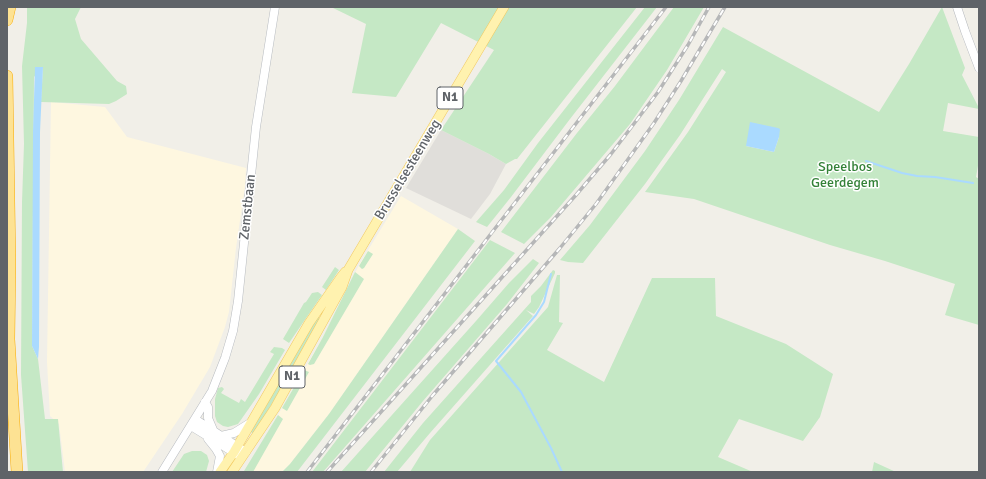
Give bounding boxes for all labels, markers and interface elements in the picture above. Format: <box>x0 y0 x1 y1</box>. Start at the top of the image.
road number: N1 <box>437 87 463 109</box>
street label: Brusselsesteenweg <box>371 117 445 223</box>
park label: Speelbos Geerdegem <box>811 159 879 192</box>
street label: Zemstbaan <box>236 173 260 241</box>
road number: N1 <box>279 366 305 388</box>

